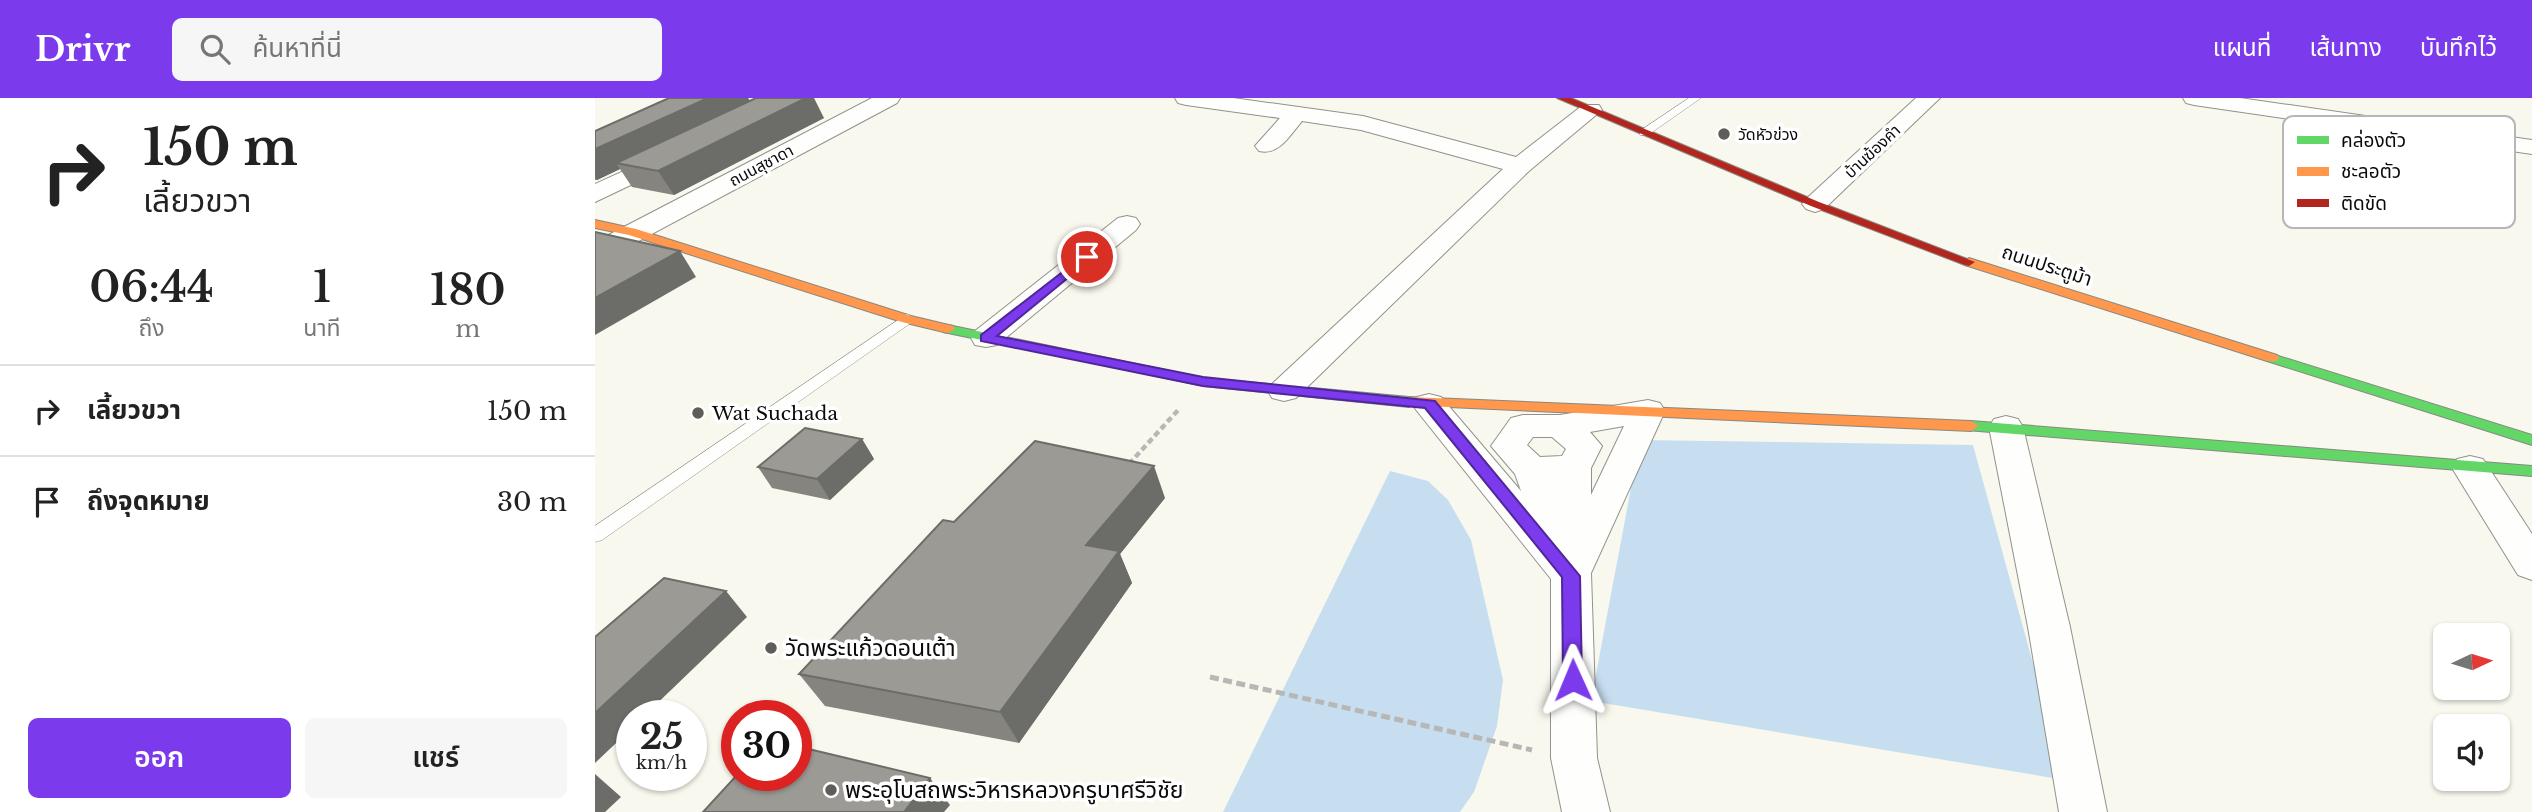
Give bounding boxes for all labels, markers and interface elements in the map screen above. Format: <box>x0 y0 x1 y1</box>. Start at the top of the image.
search box <box>172 18 662 81</box>
text: Drivr <box>35 29 130 70</box>
icon: search <box>196 30 234 68</box>
text: ค้นหาที่นี่ <box>252 32 342 64</box>
text: แผนที่ <box>2213 33 2271 62</box>
text: เส้นทาง <box>2309 33 2382 62</box>
text: บันทึกไว้ <box>2420 33 2497 62</box>
legend <box>2283 116 2515 228</box>
text: 150 m <box>143 117 298 178</box>
street label: บ้านฆ้องคำ <box>1840 120 1904 182</box>
place label: วัดหัวข่วง <box>1738 124 1798 144</box>
icon: right <box>28 126 119 217</box>
marker: วัดหัวข่วง <box>1716 126 1732 142</box>
text: คล่องตัว <box>2341 129 2406 152</box>
street label: ถนนสุชาดา <box>725 140 797 190</box>
text: ชะลอตัว <box>2341 160 2401 183</box>
text: เลี้ยวขวา <box>143 181 251 221</box>
text: ติดขัด <box>2341 192 2387 215</box>
pin <box>1057 227 1117 287</box>
icon: arrive <box>1068 238 1106 276</box>
street label: ถนนประตูม้า <box>1999 240 2095 292</box>
text: 06:44 <box>89 261 214 313</box>
text: 1 <box>313 261 331 313</box>
text: 180 <box>430 264 506 316</box>
text: ถึง <box>138 314 165 342</box>
text: นาที <box>303 314 341 342</box>
text: m <box>455 315 480 343</box>
icon: right <box>28 392 66 430</box>
text: เลี้ยวขวา <box>87 394 181 426</box>
text: 150 m <box>487 395 567 427</box>
place label: Wat Suchada <box>711 402 838 425</box>
marker: Wat Suchada <box>690 405 706 421</box>
icon: arrive <box>28 483 66 521</box>
text: ถึงจุดหมาย <box>87 485 210 517</box>
text: 30 m <box>497 486 567 518</box>
north arrow <box>2433 623 2509 700</box>
map controls <box>2433 623 2510 791</box>
place label: วัดพระแก้วดอนเต้า <box>785 634 956 662</box>
marker: วัดพระแก้วดอนเต้า <box>763 640 779 656</box>
position arrow <box>1536 643 1610 717</box>
speed limit sign: 30 <box>721 700 812 791</box>
button: sound <box>2433 714 2510 791</box>
text: 25 <box>640 715 683 758</box>
button: ออก <box>28 718 291 798</box>
button: แชร์ <box>305 718 567 798</box>
text: km/h <box>636 752 687 774</box>
place label: พระอุโบสถพระวิหารหลวงครูบาศรีวิชัย <box>845 776 1183 805</box>
marker: พระอุโบสถพระวิหารหลวงครูบาศรีวิชัย <box>823 782 839 798</box>

